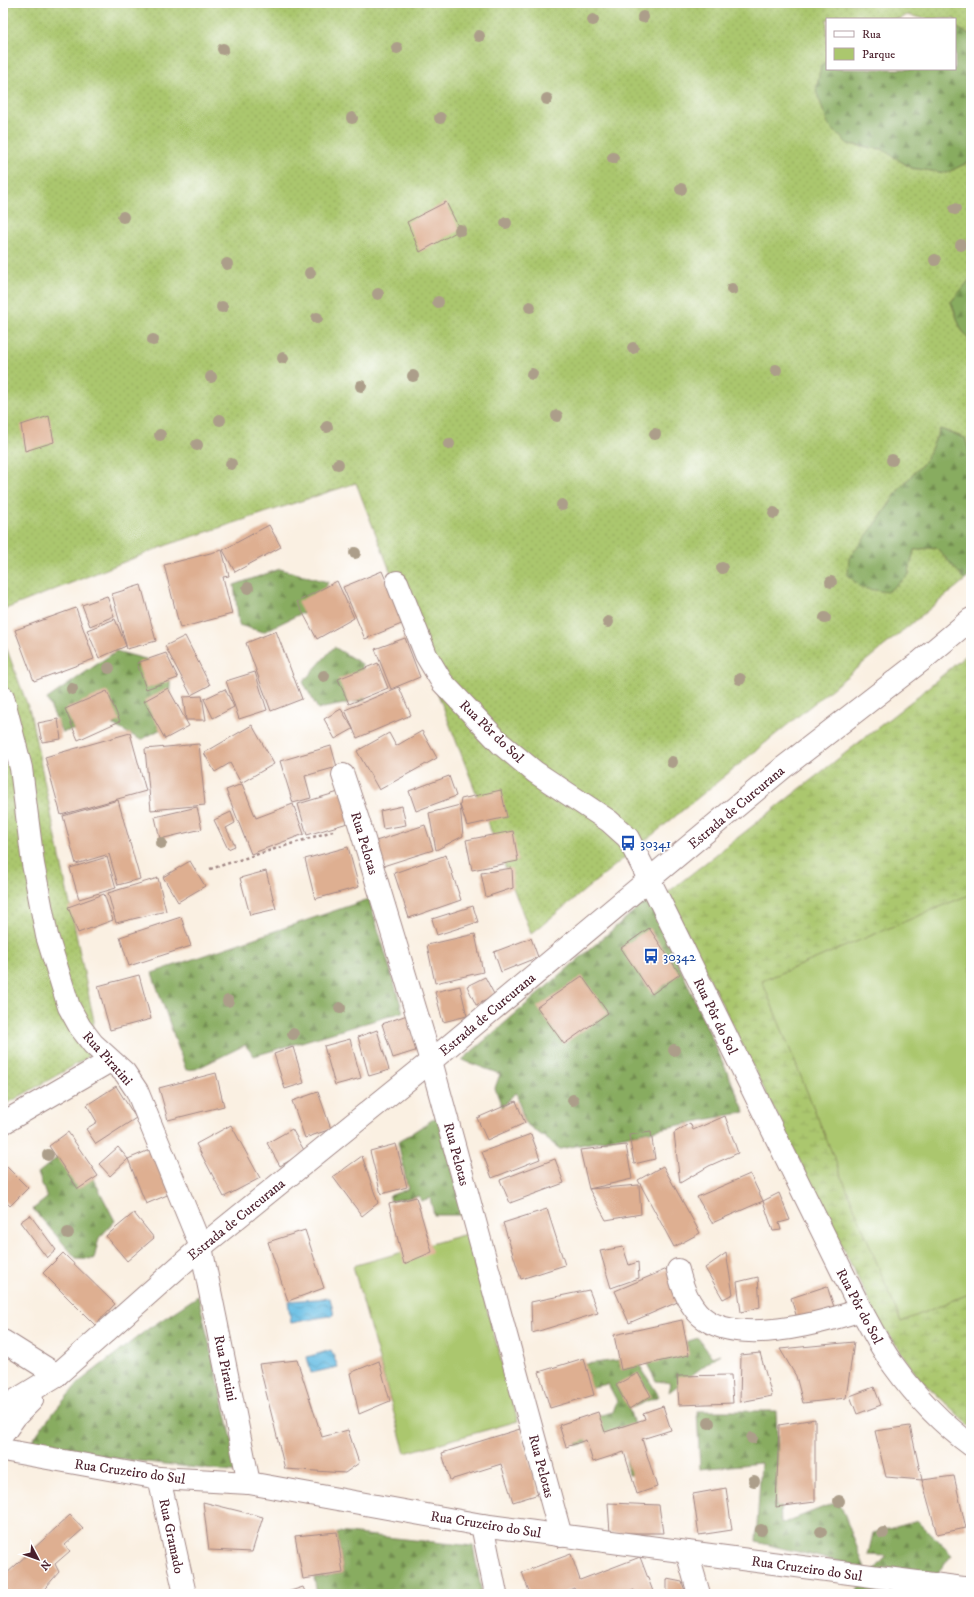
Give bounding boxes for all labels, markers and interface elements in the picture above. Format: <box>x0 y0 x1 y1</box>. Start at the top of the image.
legend <box>826 18 956 70</box>
text: Rua <box>862 27 882 42</box>
text: Parque <box>862 47 895 62</box>
street label: Rua Pôr do Sol <box>455 696 528 768</box>
street label: Estrada de Curcurana <box>685 762 789 853</box>
street label: Rua Pelotas <box>346 810 382 877</box>
bus stop icon: 30341 <box>619 834 637 852</box>
place label: 30341 <box>640 835 671 853</box>
bus stop icon: 30342 <box>642 947 660 965</box>
place label: 30342 <box>663 948 696 966</box>
street label: Estrada de Curcurana <box>436 969 540 1060</box>
street label: Rua Pôr do Sol <box>689 975 742 1058</box>
street label: Rua Piratini <box>78 1028 137 1090</box>
street label: Rua Pelotas <box>439 1121 473 1188</box>
street label: Estrada de Curcurana <box>184 1175 289 1265</box>
street label: Rua Pôr do Sol <box>832 1266 887 1348</box>
street label: Rua Piratini <box>209 1334 241 1403</box>
street label: Rua Pelotas <box>524 1433 558 1500</box>
street label: Rua Cruzeiro do Sul <box>73 1455 187 1489</box>
street label: Rua Gramado <box>154 1497 188 1576</box>
street label: Rua Cruzeiro do Sul <box>429 1507 543 1543</box>
north arrow <box>18 1539 58 1579</box>
street label: Rua Cruzeiro do Sul <box>750 1552 864 1586</box>
text: N <box>37 1557 53 1573</box>

